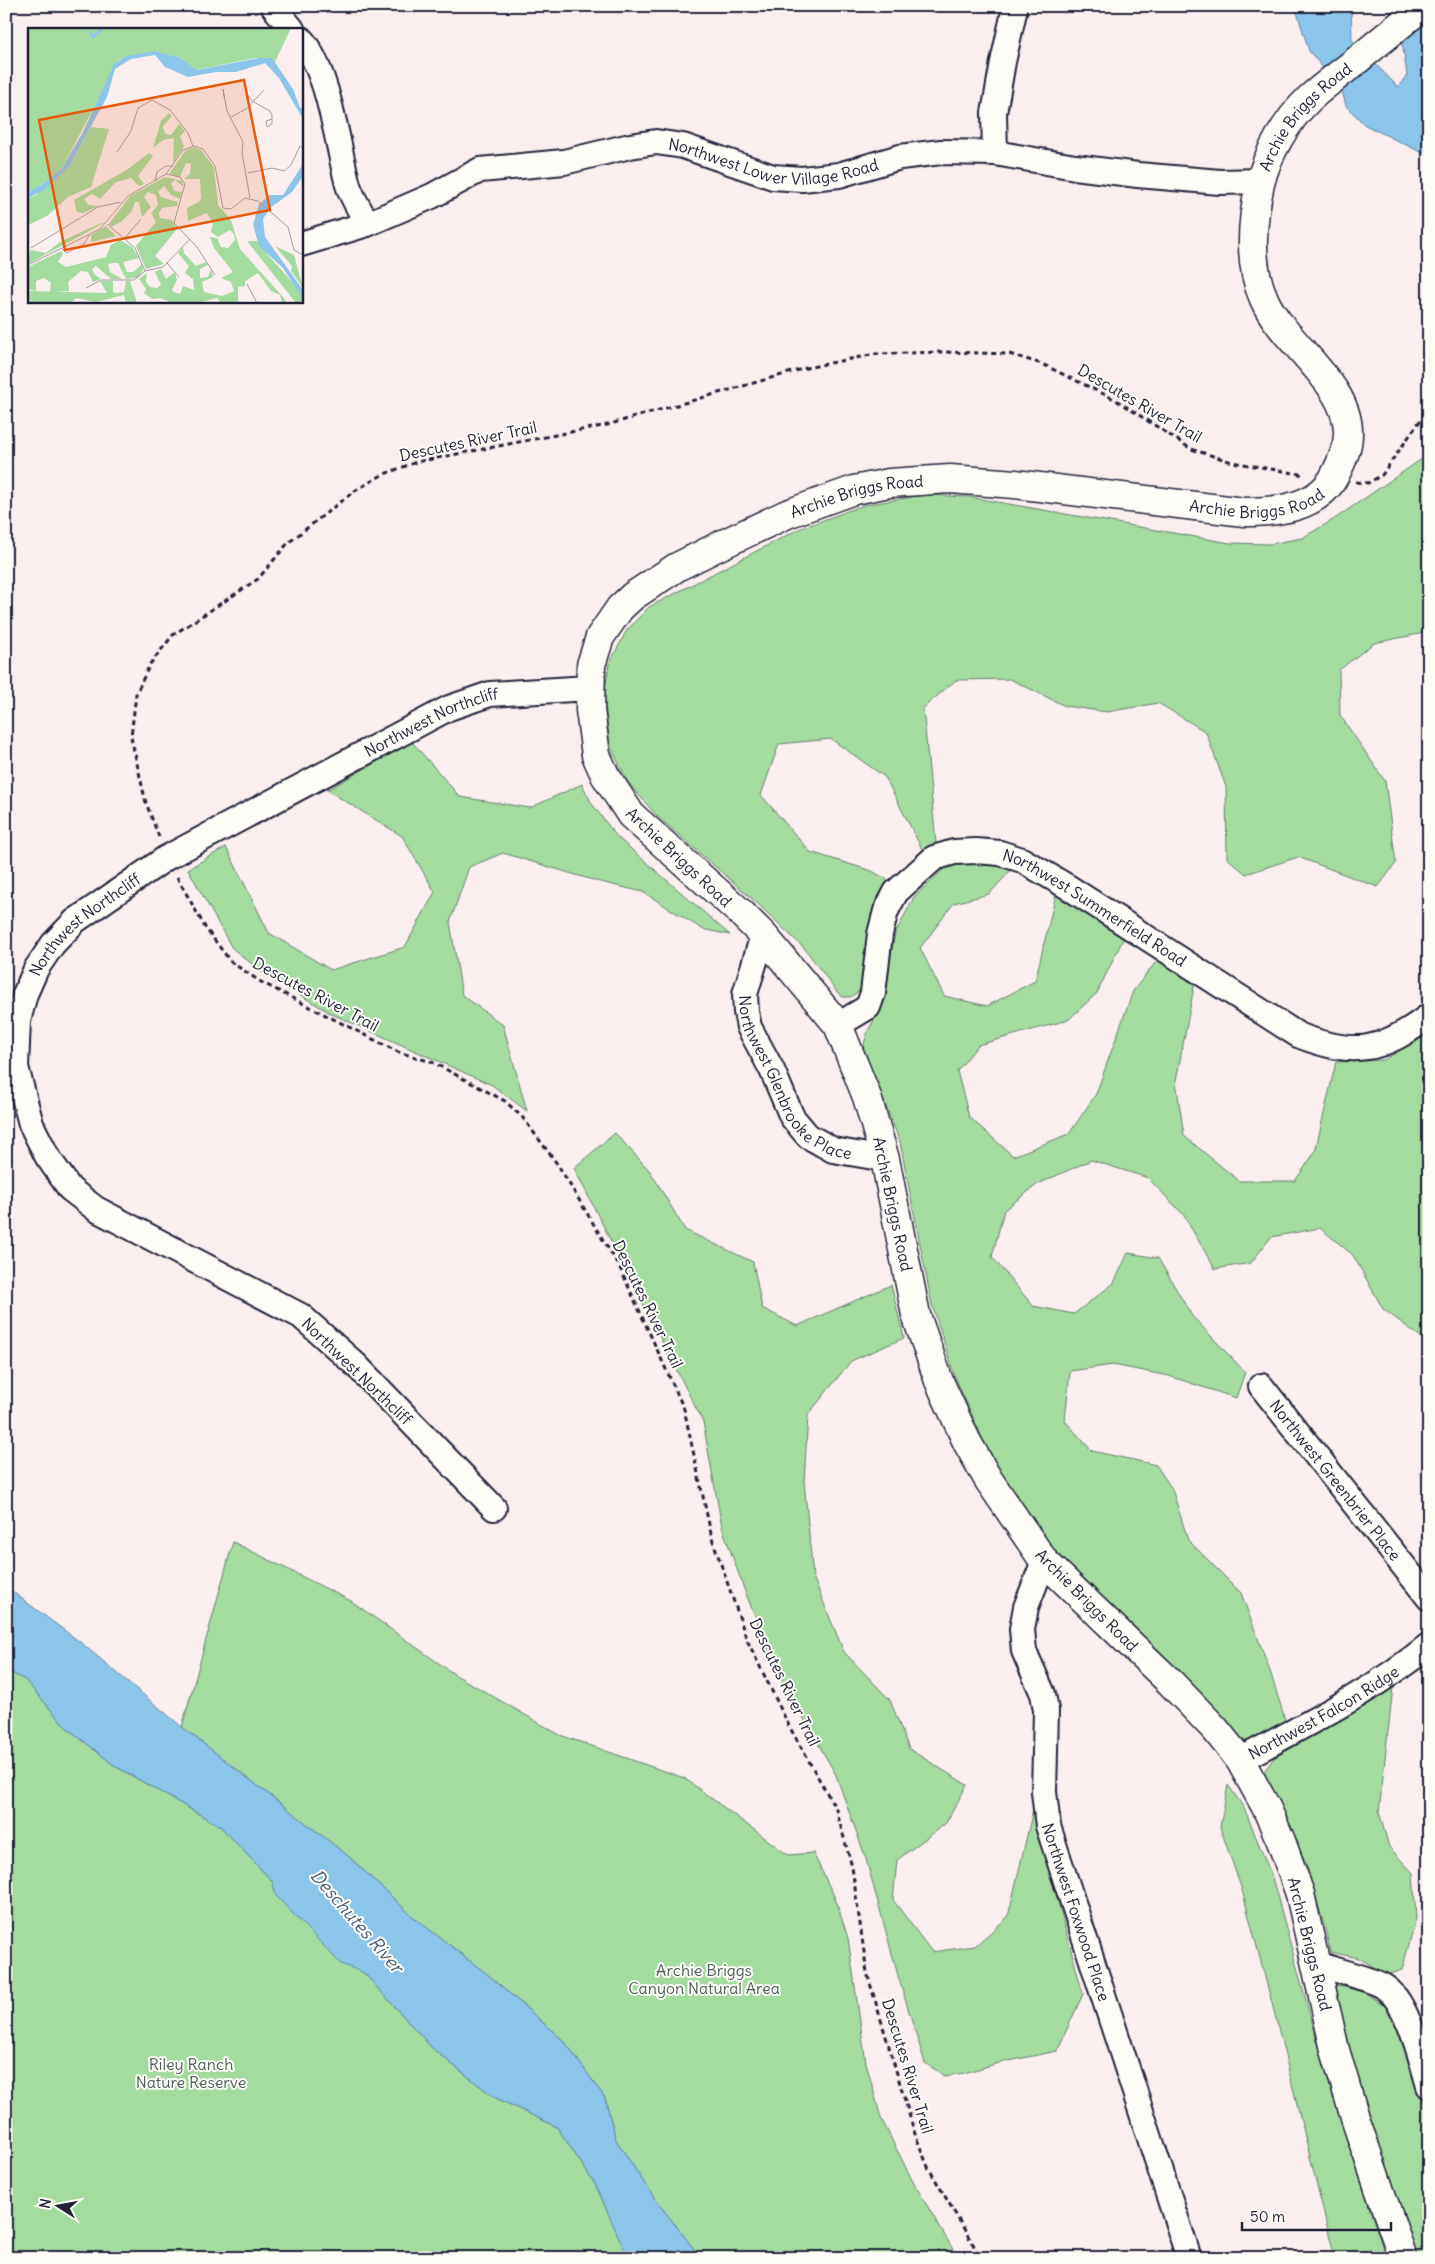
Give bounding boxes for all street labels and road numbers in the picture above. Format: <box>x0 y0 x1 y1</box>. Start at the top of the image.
street label: Archie Briggs Road <box>1255 58 1356 174</box>
street label: Northwest Lower Village Road <box>667 134 881 189</box>
street label: Descutes River Trail <box>1074 359 1206 447</box>
street label: Descutes River Trail <box>397 417 539 465</box>
street label: Archie Briggs Road <box>787 471 924 522</box>
street label: Archie Briggs Road <box>1188 484 1328 522</box>
street label: Northwest Northcliff <box>361 683 499 761</box>
street label: Archie Briggs Road <box>622 803 736 911</box>
street label: Northwest Summerfield Road <box>1000 845 1190 971</box>
street label: Northwest Northcliff <box>24 868 145 979</box>
street label: Descutes River Trail <box>249 952 383 1036</box>
street label: Northwest Glenbrooke Place <box>735 995 853 1163</box>
street label: Archie Briggs Road <box>869 1135 917 1273</box>
street label: Descutes River Trail <box>608 1237 688 1371</box>
street label: Northwest Northcliff <box>298 1313 417 1429</box>
street label: Northwest Greenbrier Place <box>1266 1396 1405 1564</box>
street label: Archie Briggs Road <box>1031 1544 1143 1656</box>
street label: Descutes River Trail <box>745 1615 825 1749</box>
street label: Northwest Falcon Ridge <box>1245 1661 1403 1764</box>
street label: Northwest Foxwood Place <box>1038 1820 1115 2004</box>
street label: Archie Briggs Road <box>1284 1875 1336 2013</box>
street label: Descutes River Trail <box>878 1996 938 2136</box>

